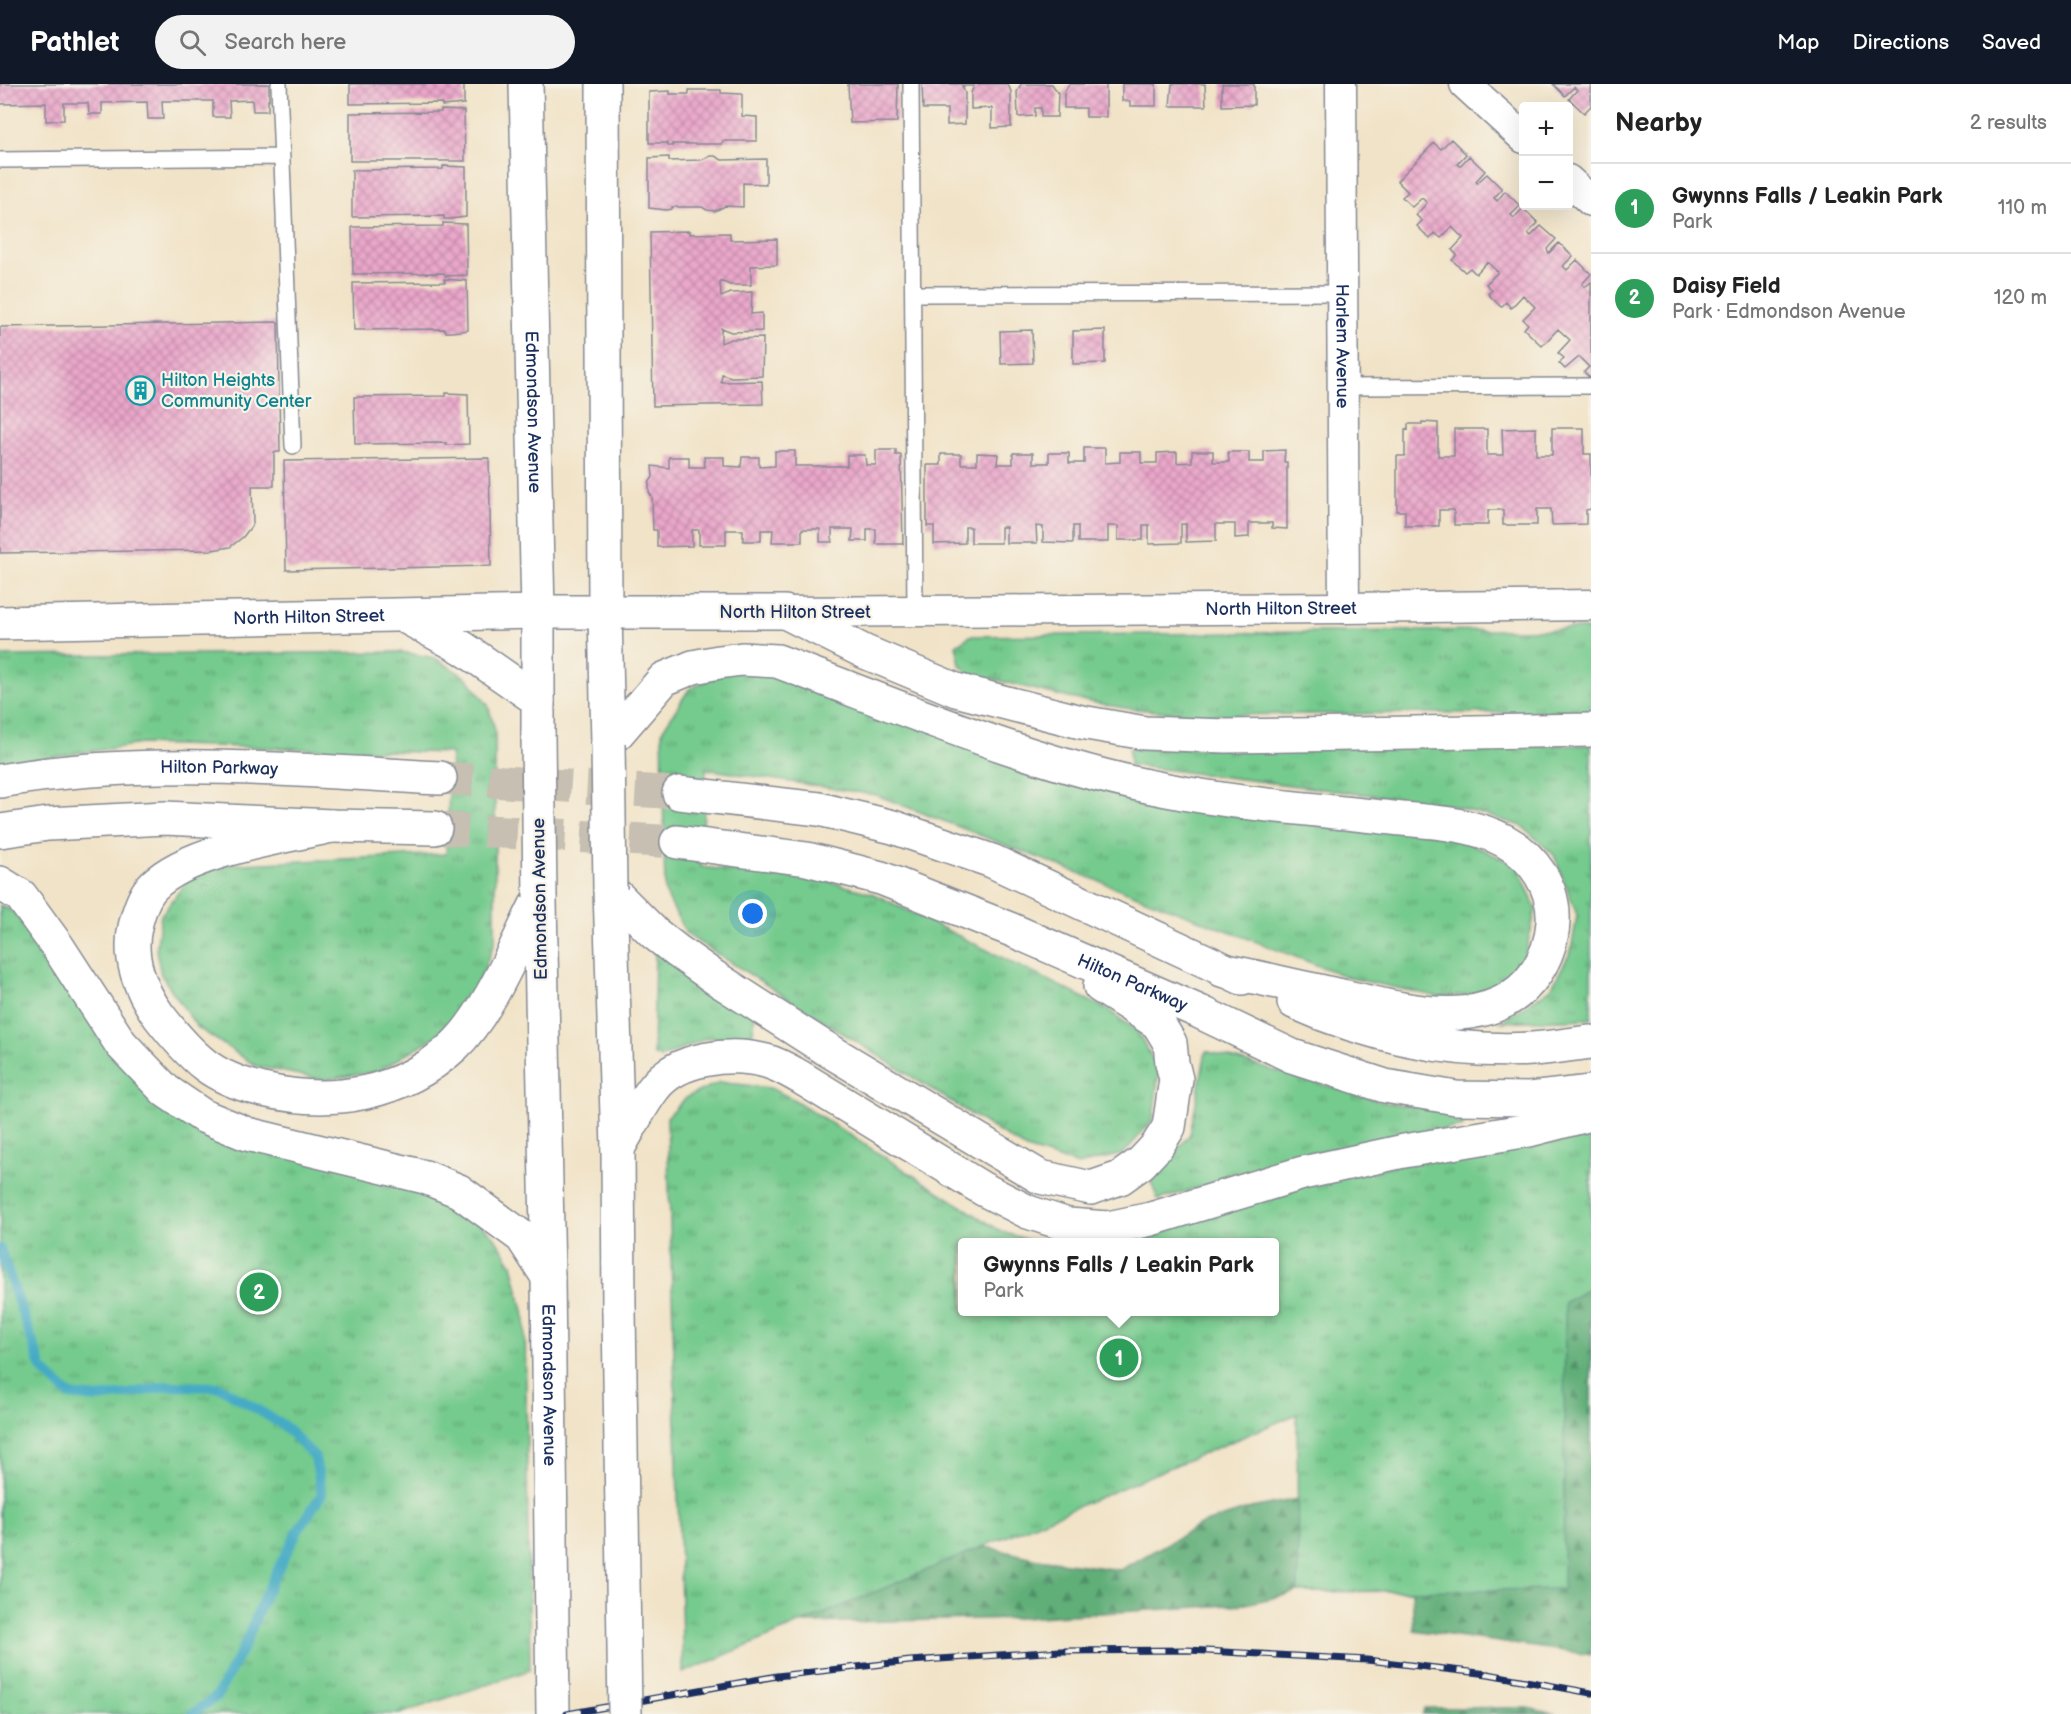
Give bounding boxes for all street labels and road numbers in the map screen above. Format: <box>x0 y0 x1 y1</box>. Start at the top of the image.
street label: Harlem Avenue <box>1332 284 1353 409</box>
street label: Edmondson Avenue <box>521 330 546 494</box>
street label: North Hilton Street <box>1205 597 1357 619</box>
street label: North Hilton Street <box>719 602 871 623</box>
street label: North Hilton Street <box>233 605 385 629</box>
street label: Hilton Parkway <box>160 756 280 780</box>
street label: Edmondson Avenue <box>528 817 552 980</box>
street label: Hilton Parkway <box>1074 949 1192 1016</box>
street label: Edmondson Avenue <box>538 1304 561 1467</box>

